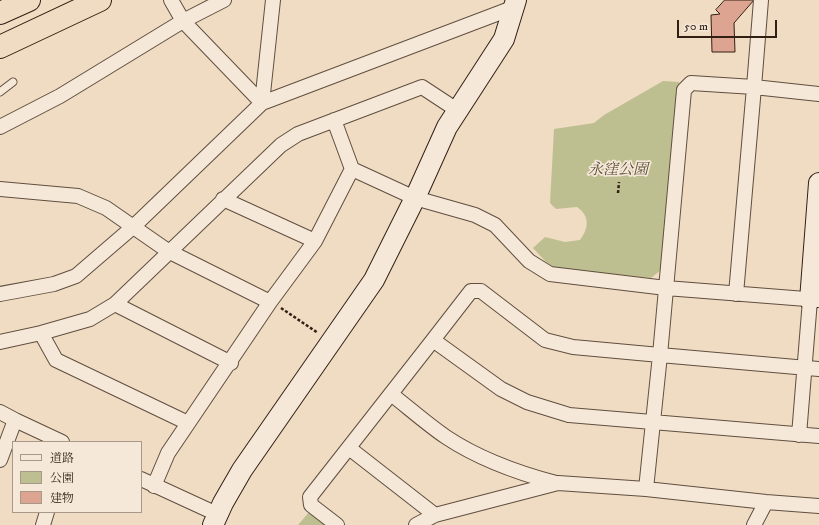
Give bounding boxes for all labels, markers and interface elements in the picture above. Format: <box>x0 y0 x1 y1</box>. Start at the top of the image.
scale bar <box>679 12 779 38</box>
text: 50 m <box>684 19 708 34</box>
park label: 永窪公園 <box>588 162 648 180</box>
legend <box>12 441 142 513</box>
text: 道路 <box>50 451 74 466</box>
text: 公園 <box>50 471 74 486</box>
text: 建物 <box>50 491 74 506</box>

